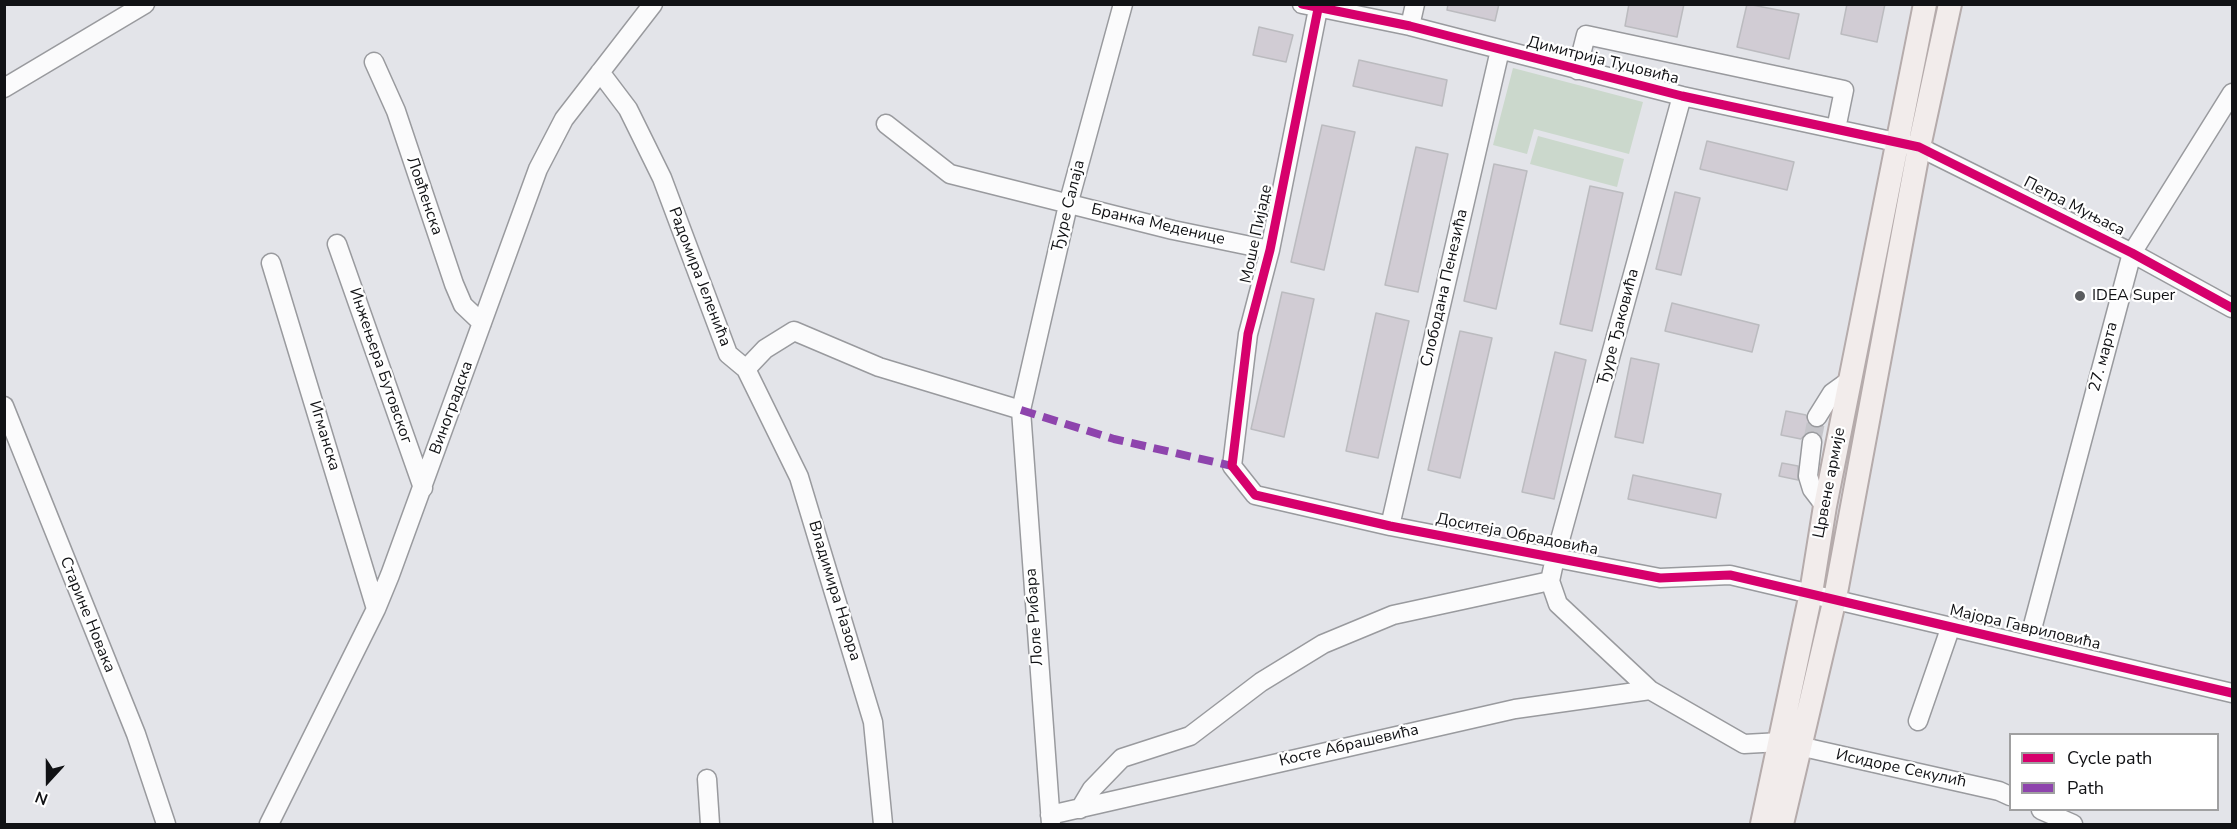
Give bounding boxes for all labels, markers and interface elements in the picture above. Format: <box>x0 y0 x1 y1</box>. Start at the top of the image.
street label: Димитрија Туцовића <box>1525 33 1681 89</box>
street label: Ловћенска <box>402 154 446 238</box>
street label: Ђуре Салаја <box>1048 158 1090 254</box>
street label: Петра Муњаса <box>2020 173 2128 241</box>
street label: Моше Пијаде <box>1237 183 1277 285</box>
street label: Бранка Меденице <box>1089 200 1227 250</box>
street label: Радомира Јеленића <box>664 205 734 349</box>
street label: Слободана Пенезића <box>1417 207 1473 369</box>
street label: Ђуре Ђаковића <box>1594 267 1644 387</box>
street label: Инжењера Бутовског <box>344 286 416 446</box>
place label: IDEA Super <box>2092 286 2175 306</box>
marker: IDEA Super <box>2073 289 2087 303</box>
street label: 27. марта <box>2085 320 2123 394</box>
street label: Виноградска <box>426 359 478 457</box>
street label: Игманска <box>304 399 344 473</box>
street label: Црвене армије <box>1810 426 1850 540</box>
street label: Доситеја Обрадовића <box>1434 510 1600 560</box>
street label: Владимира Назора <box>804 519 864 663</box>
street label: Старине Новака <box>55 554 119 676</box>
street label: Лоле Рибара <box>1022 568 1048 666</box>
street label: Мајора Гавриловића <box>1948 601 2102 655</box>
street label: Косте Абрашевића <box>1277 721 1421 771</box>
legend <box>2009 733 2219 811</box>
street label: Исидоре Секулић <box>1834 746 1968 792</box>
text: Cycle path <box>2067 746 2152 770</box>
north arrow <box>18 751 78 811</box>
text: Path <box>2067 776 2104 800</box>
text: N <box>32 785 51 810</box>

